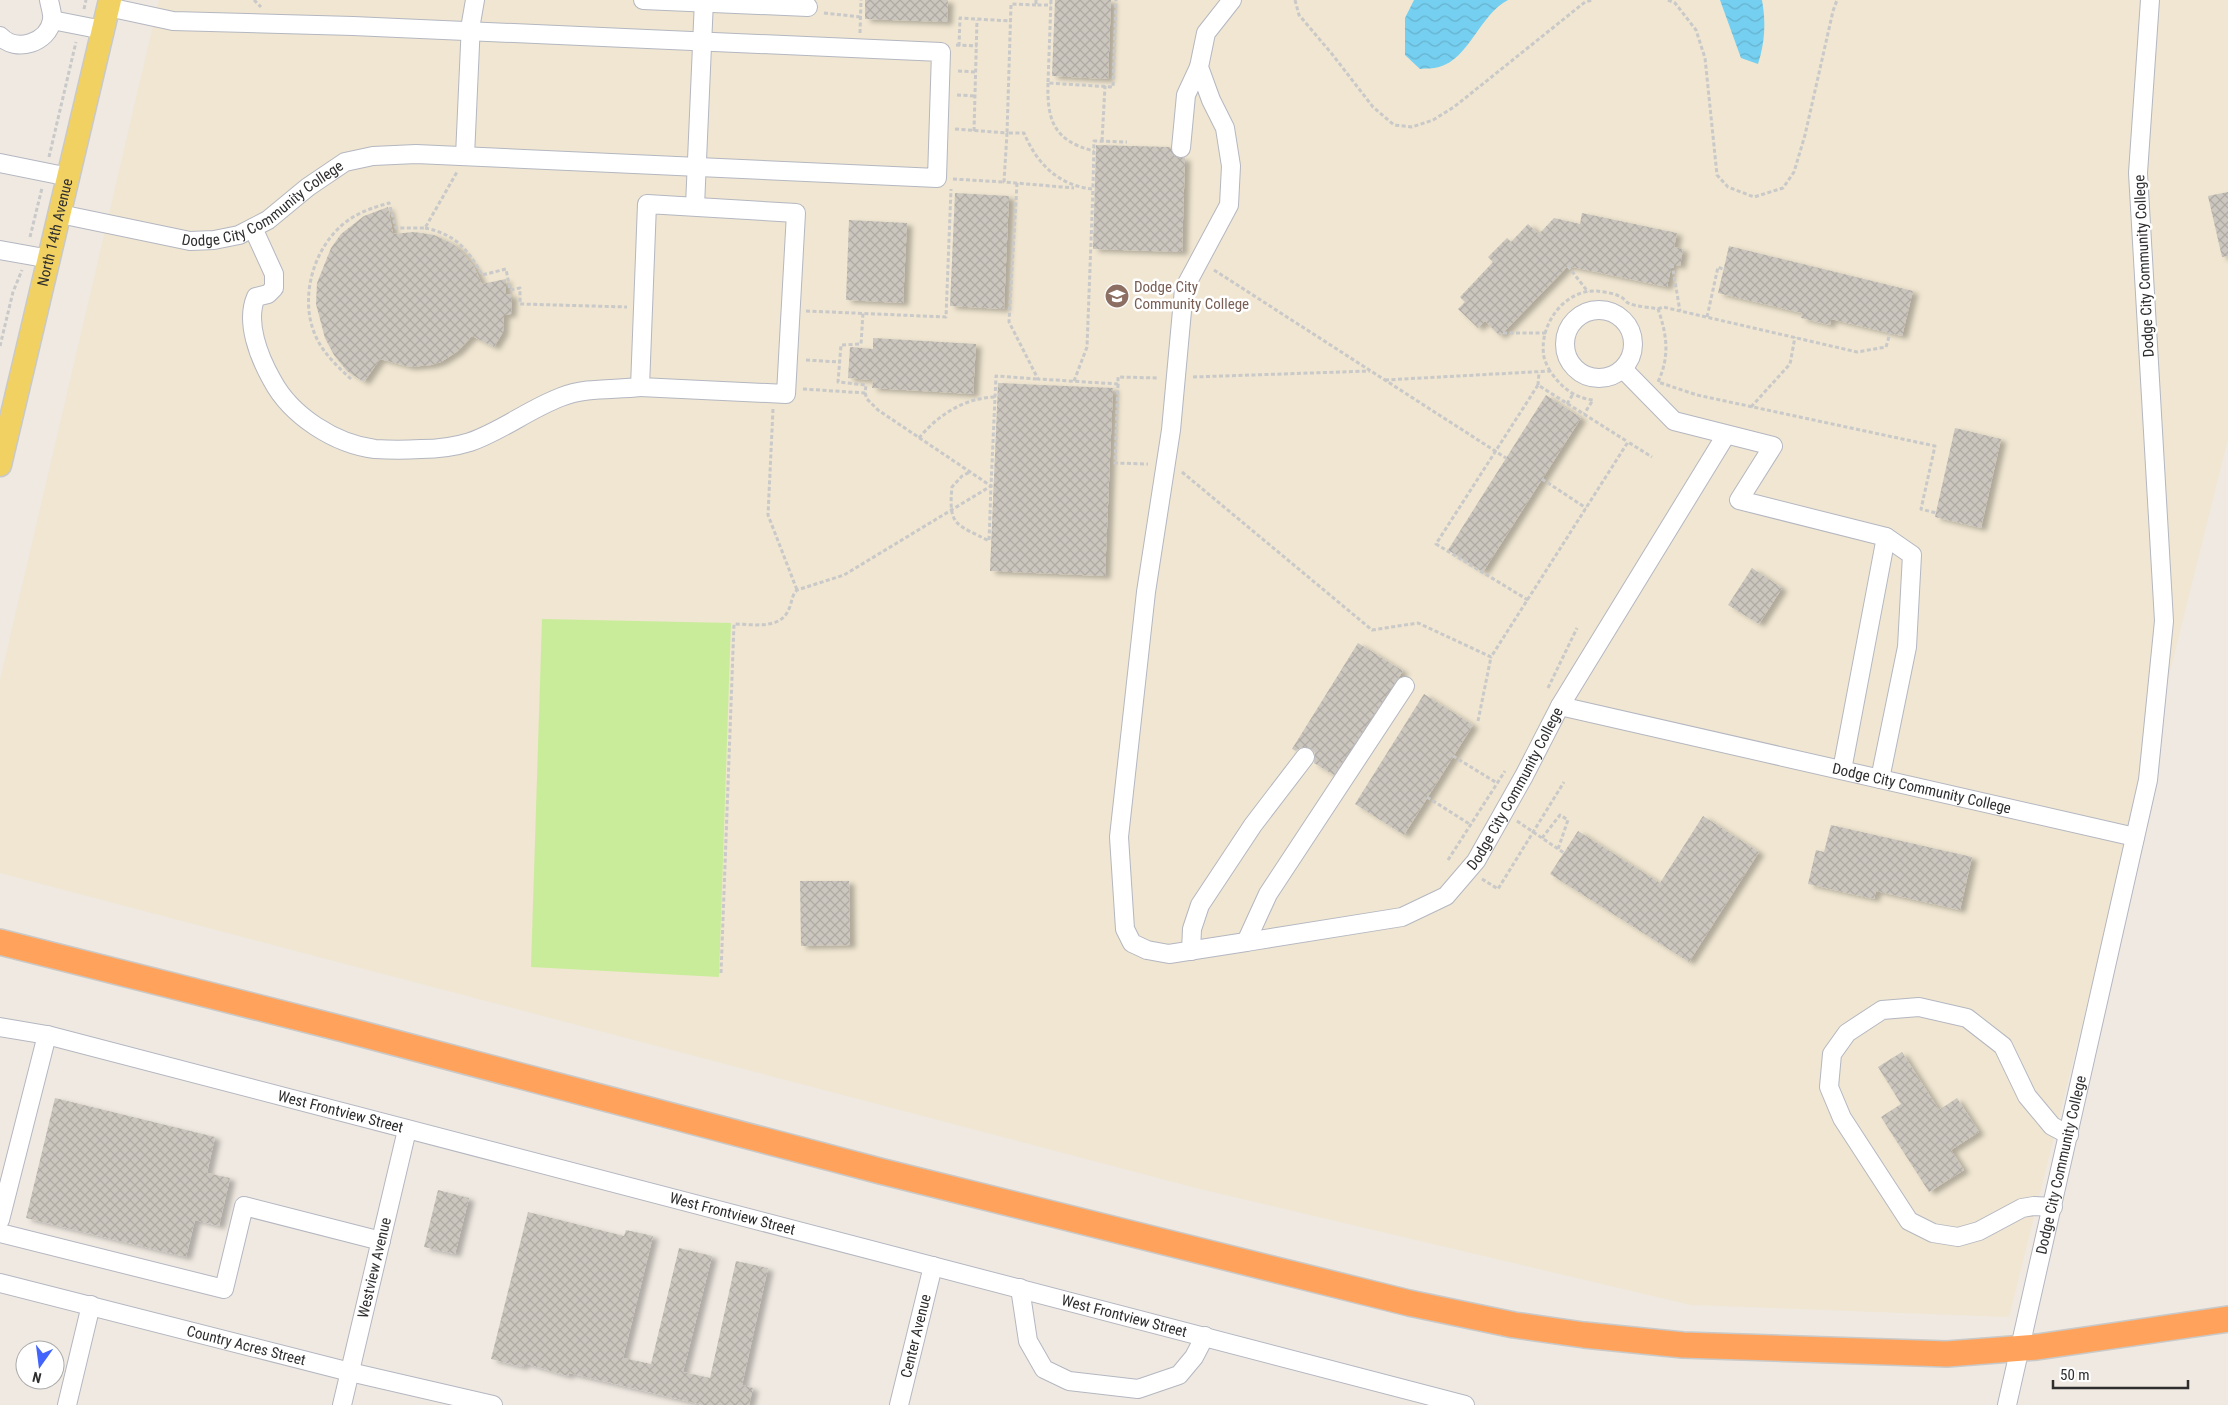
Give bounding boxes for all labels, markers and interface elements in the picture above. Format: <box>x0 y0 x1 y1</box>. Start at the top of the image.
street label: Dodge City Community College <box>180 157 347 250</box>
street label: Dodge City Community College <box>2130 174 2158 358</box>
street label: North 14th Avenue <box>34 177 76 288</box>
place label: Dodge City Community College <box>1134 278 1249 313</box>
school or university icon: Dodge City Community College <box>1104 283 1130 309</box>
street label: Dodge City Community College <box>1463 704 1567 874</box>
street label: Dodge City Community College <box>1831 759 2013 817</box>
street label: Dodge City Community College <box>2032 1074 2090 1256</box>
street label: West Frontview Street <box>276 1087 405 1137</box>
street label: West Frontview Street <box>668 1189 797 1239</box>
street label: Westview Avenue <box>354 1216 395 1320</box>
street label: West Frontview Street <box>1060 1291 1189 1341</box>
street label: Center Avenue <box>897 1292 935 1380</box>
street label: Country Acres Street <box>185 1322 307 1369</box>
north arrow <box>15 1340 65 1390</box>
scale bar <box>2053 1358 2188 1390</box>
text: 50 m <box>2060 1366 2090 1384</box>
text: N <box>31 1369 43 1386</box>

